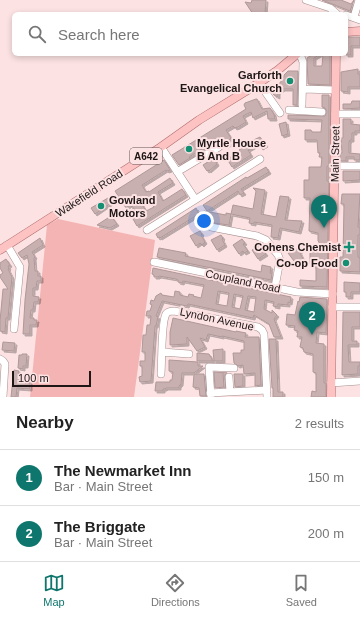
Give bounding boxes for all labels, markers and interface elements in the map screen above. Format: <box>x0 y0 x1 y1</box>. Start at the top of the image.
search box <box>12 12 348 56</box>
icon: search <box>26 23 48 45</box>
text: Search here <box>58 26 140 43</box>
place label: Garforth Evangelical Church <box>180 69 282 94</box>
marker: Garforth Evangelical Church <box>285 76 295 86</box>
street label: Main Street <box>329 126 341 182</box>
place label: Myrtle House B And B <box>197 137 266 162</box>
marker: Myrtle House B And B <box>184 144 194 154</box>
road number: A642 <box>130 148 162 164</box>
street label: Wakefield Road <box>53 167 125 219</box>
place label: Gowland Motors <box>109 194 155 219</box>
pin: 1 <box>311 195 337 228</box>
marker: Gowland Motors <box>96 201 106 211</box>
your location <box>194 211 214 231</box>
place label: Cohens Chemist <box>254 241 341 253</box>
marker: Cohens Chemist <box>344 242 354 252</box>
place label: Co-op Food <box>276 257 338 269</box>
marker: Co-op Food <box>341 258 351 268</box>
street label: Coupland Road <box>204 267 282 295</box>
pin: 2 <box>299 302 325 335</box>
street label: Lyndon Avenue <box>179 305 255 333</box>
scale bar <box>12 369 91 388</box>
text: 100 m <box>18 372 49 384</box>
text: Nearby <box>16 413 74 432</box>
text: 2 results <box>295 416 344 431</box>
text: The Newmarket Inn <box>54 462 192 479</box>
text: 1 <box>25 470 33 485</box>
text: 150 m <box>308 470 344 485</box>
text: Bar · Main Street <box>54 479 152 494</box>
text: The Briggate <box>54 518 146 535</box>
text: 2 <box>25 526 33 541</box>
text: 200 m <box>308 526 344 541</box>
text: Bar · Main Street <box>54 535 152 550</box>
tab: Map <box>43 572 65 608</box>
tab: Directions <box>151 572 200 608</box>
tab: Saved <box>286 572 317 608</box>

